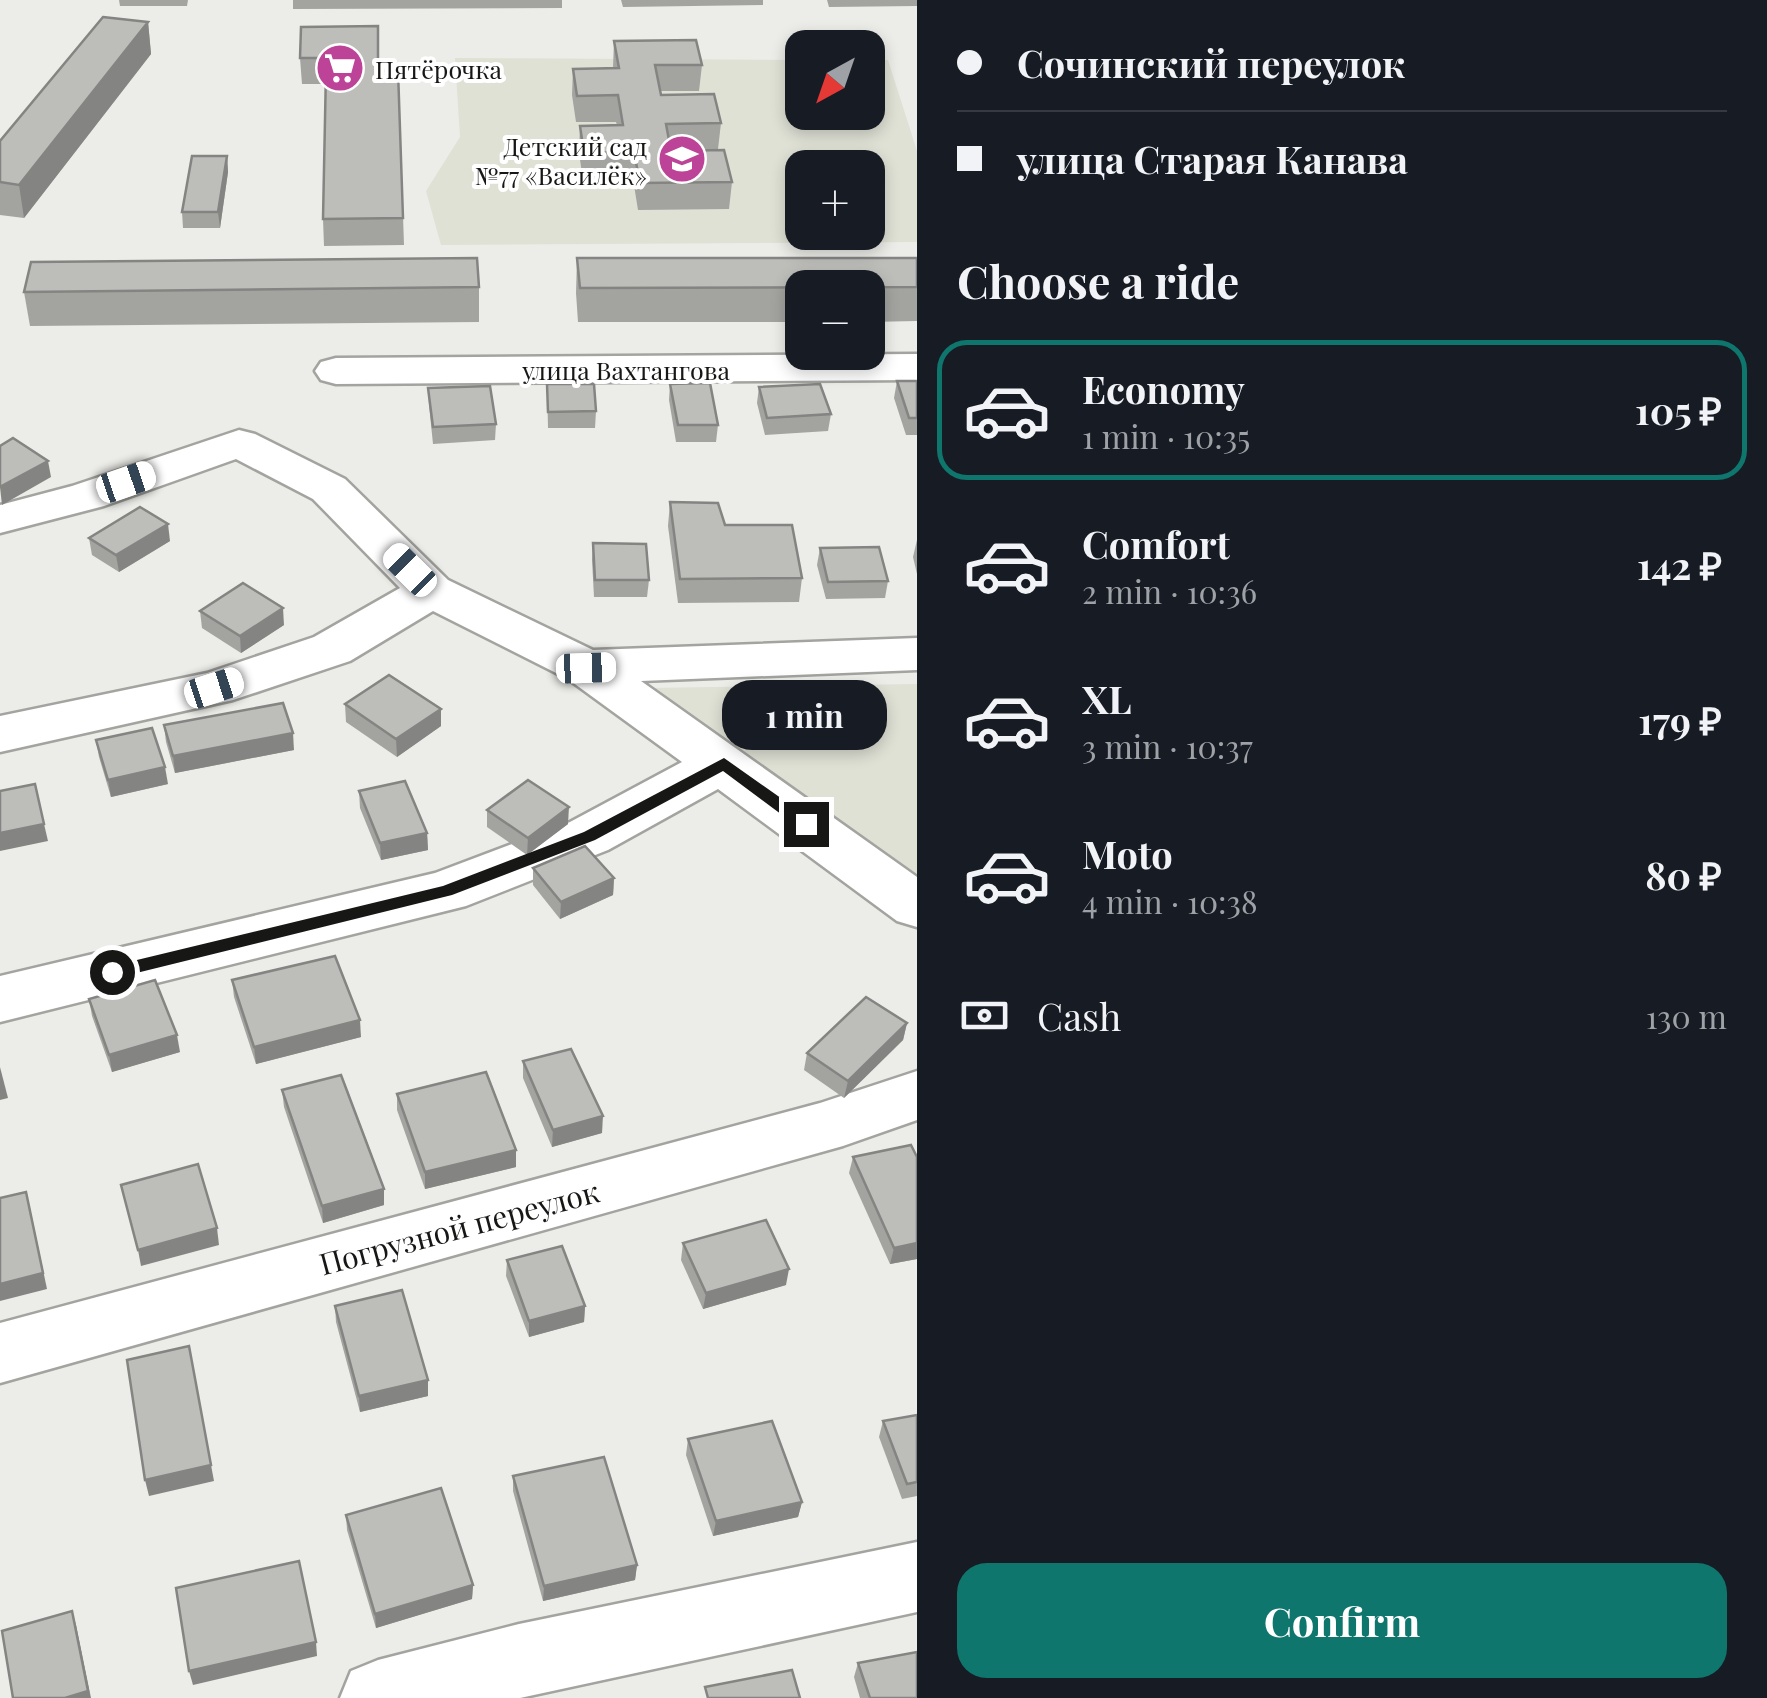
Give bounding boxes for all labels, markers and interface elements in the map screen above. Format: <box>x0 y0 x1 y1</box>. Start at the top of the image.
north arrow <box>785 30 885 130</box>
map controls <box>785 30 885 370</box>
text: Сочинский переулок <box>1017 37 1405 88</box>
supermarket icon: Пятёрочка <box>314 42 366 94</box>
place label: Пятёрочка <box>375 52 503 85</box>
place label: Детский сад №77 «Василёк» <box>475 129 647 191</box>
school or university icon: Детский сад №77 «Василёк» <box>656 133 708 185</box>
text: улица Старая Канава <box>1017 133 1408 184</box>
button: + <box>785 150 885 250</box>
text: Choose a ride <box>957 250 1239 310</box>
button: − <box>785 270 885 370</box>
street label: улица Вахтангова <box>521 353 730 386</box>
text: Economy <box>1082 363 1245 414</box>
icon: car <box>962 365 1052 455</box>
text: 105 ₽ <box>1635 384 1722 435</box>
text: 1 min · 10:35 <box>1082 414 1250 457</box>
car <box>93 458 159 506</box>
text: Comfort <box>1082 518 1230 569</box>
icon: car <box>962 520 1052 610</box>
car <box>378 538 442 602</box>
text: 142 ₽ <box>1637 539 1722 590</box>
text: 2 min · 10:36 <box>1082 569 1257 612</box>
car <box>555 652 617 684</box>
car <box>181 664 247 712</box>
text: XL <box>1082 673 1131 724</box>
icon: car <box>962 675 1052 765</box>
callout: 1 min <box>724 679 888 749</box>
text: 1 min <box>765 693 844 736</box>
text: 179 ₽ <box>1638 694 1722 745</box>
text: 3 min · 10:37 <box>1082 724 1253 767</box>
route end <box>784 802 829 847</box>
text: Moto <box>1082 828 1173 879</box>
icon: car <box>962 830 1052 920</box>
text: 80 ₽ <box>1645 849 1722 900</box>
text: 4 min · 10:38 <box>1082 879 1258 922</box>
route start <box>90 950 135 995</box>
icon: cash <box>957 988 1012 1043</box>
text: Cash <box>1037 990 1121 1041</box>
text: 130 m <box>1646 994 1727 1037</box>
street label: Погрузной переулок <box>315 1170 603 1284</box>
button: Confirm <box>957 1563 1727 1678</box>

